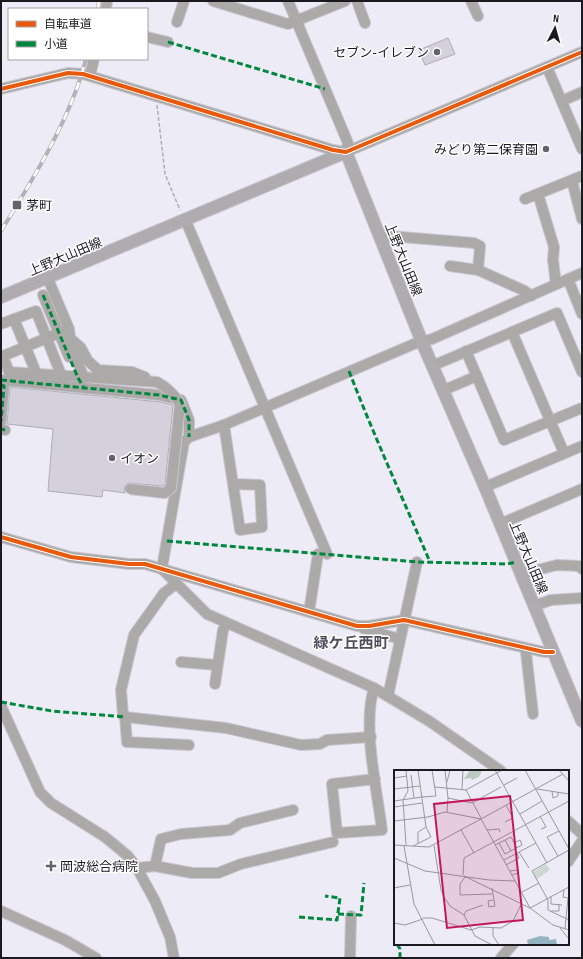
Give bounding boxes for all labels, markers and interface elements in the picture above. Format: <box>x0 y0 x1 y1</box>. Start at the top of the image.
legend <box>8 8 148 60</box>
north arrow <box>535 8 575 48</box>
text: N <box>552 12 560 25</box>
text: 自転車道 <box>44 17 92 32</box>
text: 小道 <box>44 37 68 52</box>
place label: セブン-イレブン <box>333 45 429 61</box>
marker: セブン-イレブン <box>432 47 442 57</box>
place label: みどり第二保育園 <box>434 142 538 158</box>
marker: みどり第二保育園 <box>541 144 551 154</box>
place label: 茅町 <box>26 198 52 214</box>
marker: 茅町 <box>11 199 23 211</box>
street label: 上野大山田線 <box>381 220 425 299</box>
street label: 上野大山田線 <box>26 234 104 280</box>
place label: イオン <box>120 451 159 467</box>
marker: イオン <box>107 453 117 463</box>
street label: 上野大山田線 <box>505 518 551 596</box>
district label: 緑ケ丘西町 <box>313 634 389 653</box>
inset map <box>394 770 569 945</box>
place label: 岡波総合病院 <box>60 859 138 875</box>
marker: 岡波総合病院 <box>45 860 57 872</box>

